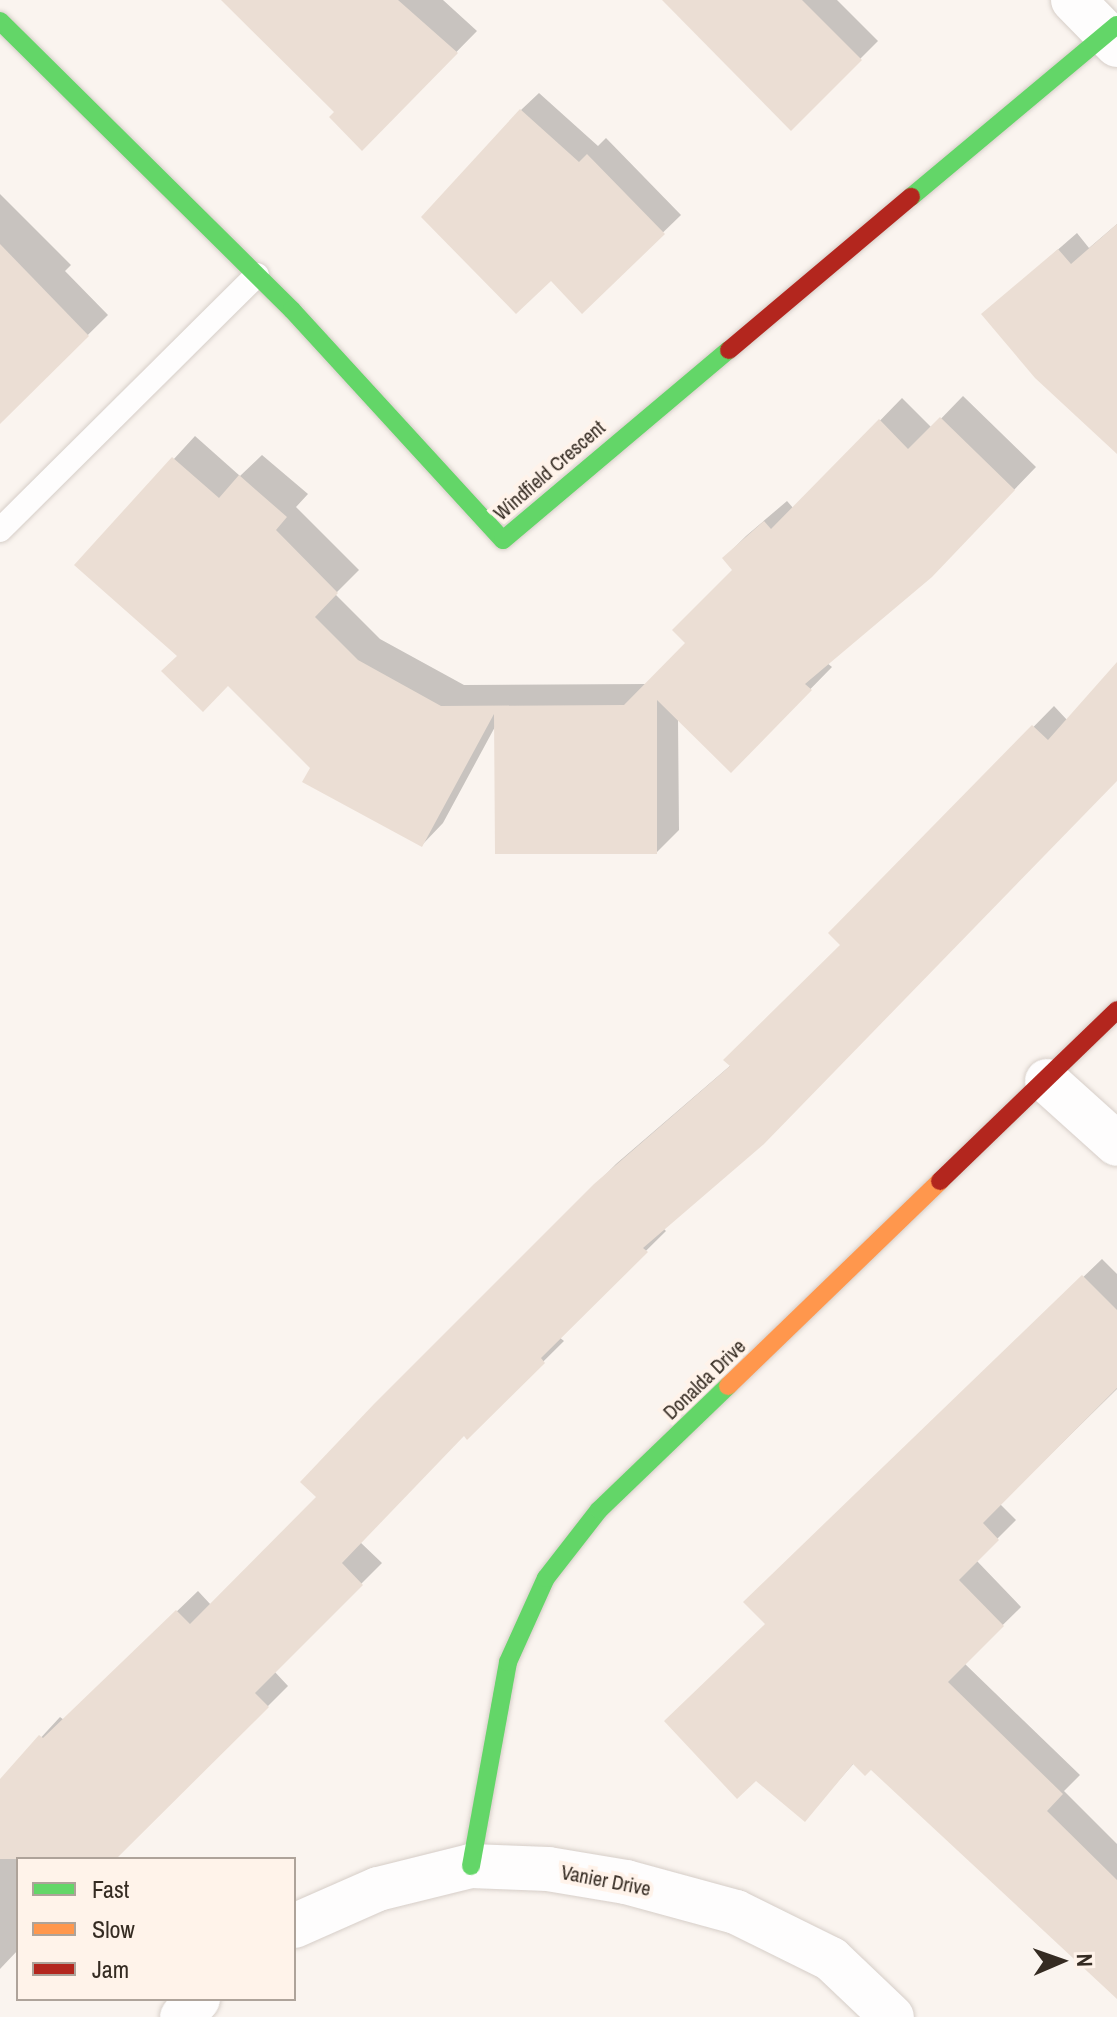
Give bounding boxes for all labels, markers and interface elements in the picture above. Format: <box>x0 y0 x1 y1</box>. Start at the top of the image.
street label: Windfield Crescent <box>489 415 609 525</box>
street label: Donalda Drive <box>658 1334 750 1424</box>
legend <box>16 1857 296 2001</box>
street label: Vanier Drive <box>559 1860 653 1900</box>
text: Fast <box>92 1873 129 1905</box>
text: Slow <box>92 1913 135 1945</box>
north arrow <box>1021 1921 1101 2001</box>
text: Jam <box>92 1953 129 1985</box>
text: N <box>1070 1953 1100 1967</box>

